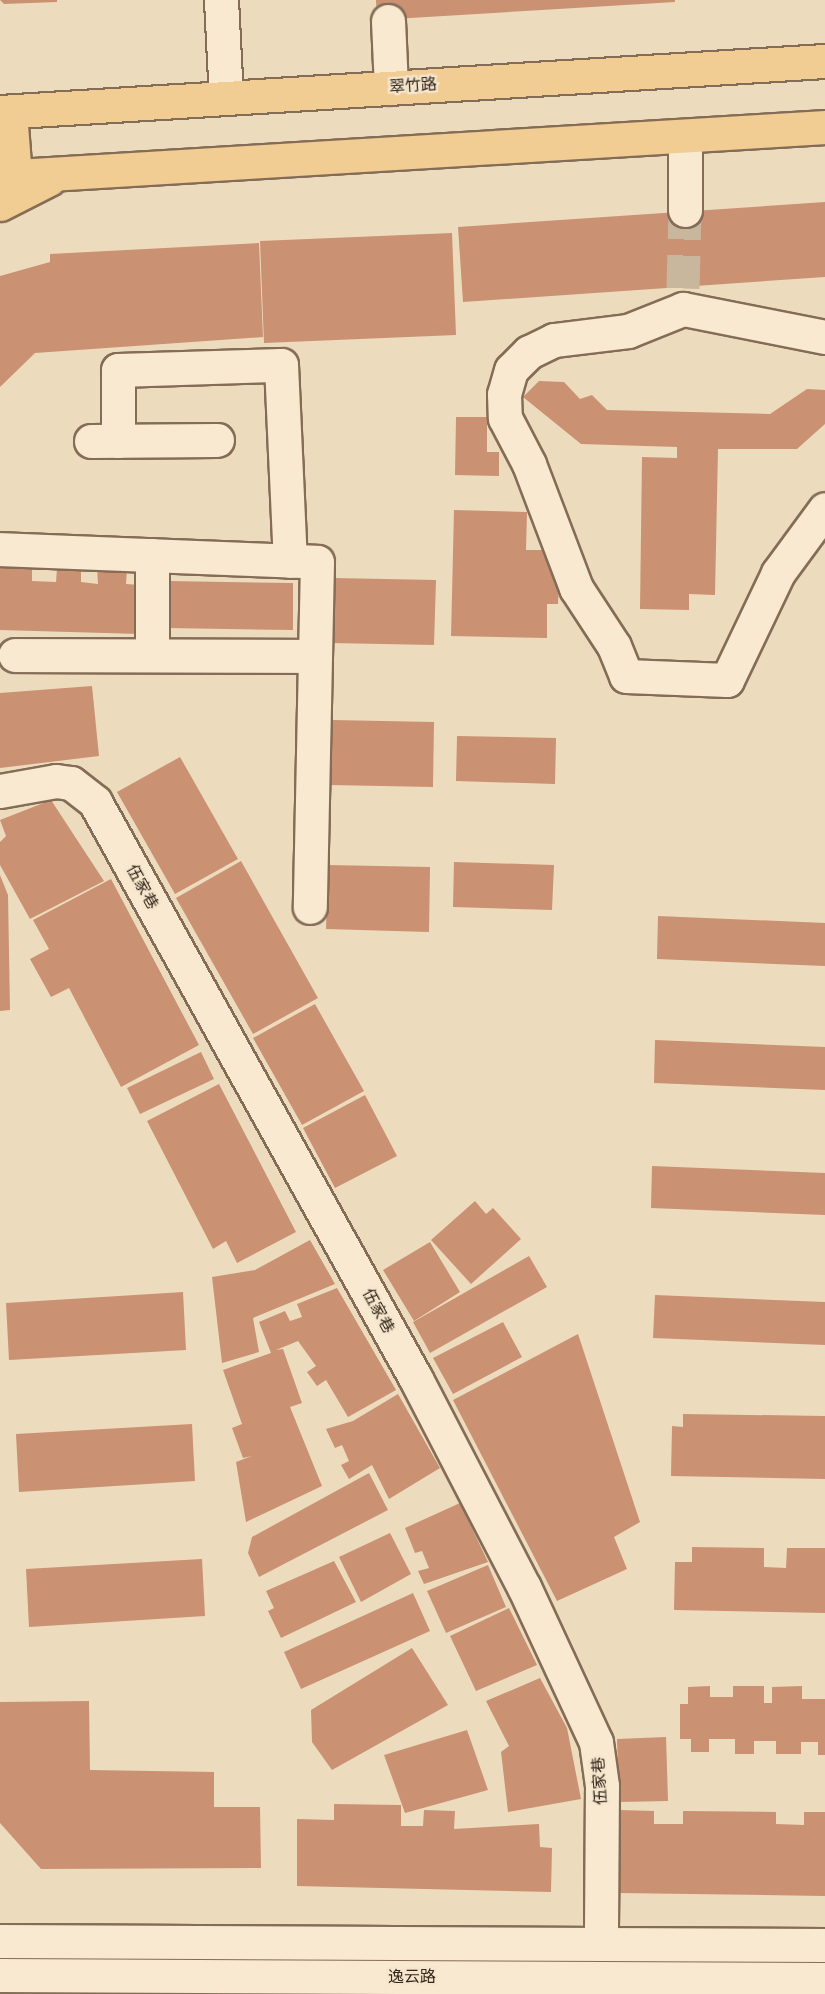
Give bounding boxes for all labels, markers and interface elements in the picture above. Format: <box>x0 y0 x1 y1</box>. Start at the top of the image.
street label: 翠竹路 <box>388 75 438 97</box>
street label: 伍家巷 <box>122 861 162 913</box>
street label: 伍家巷 <box>358 1285 398 1337</box>
street label: 伍家巷 <box>589 1756 611 1806</box>
street label: 逸云路 <box>388 1967 436 1987</box>

